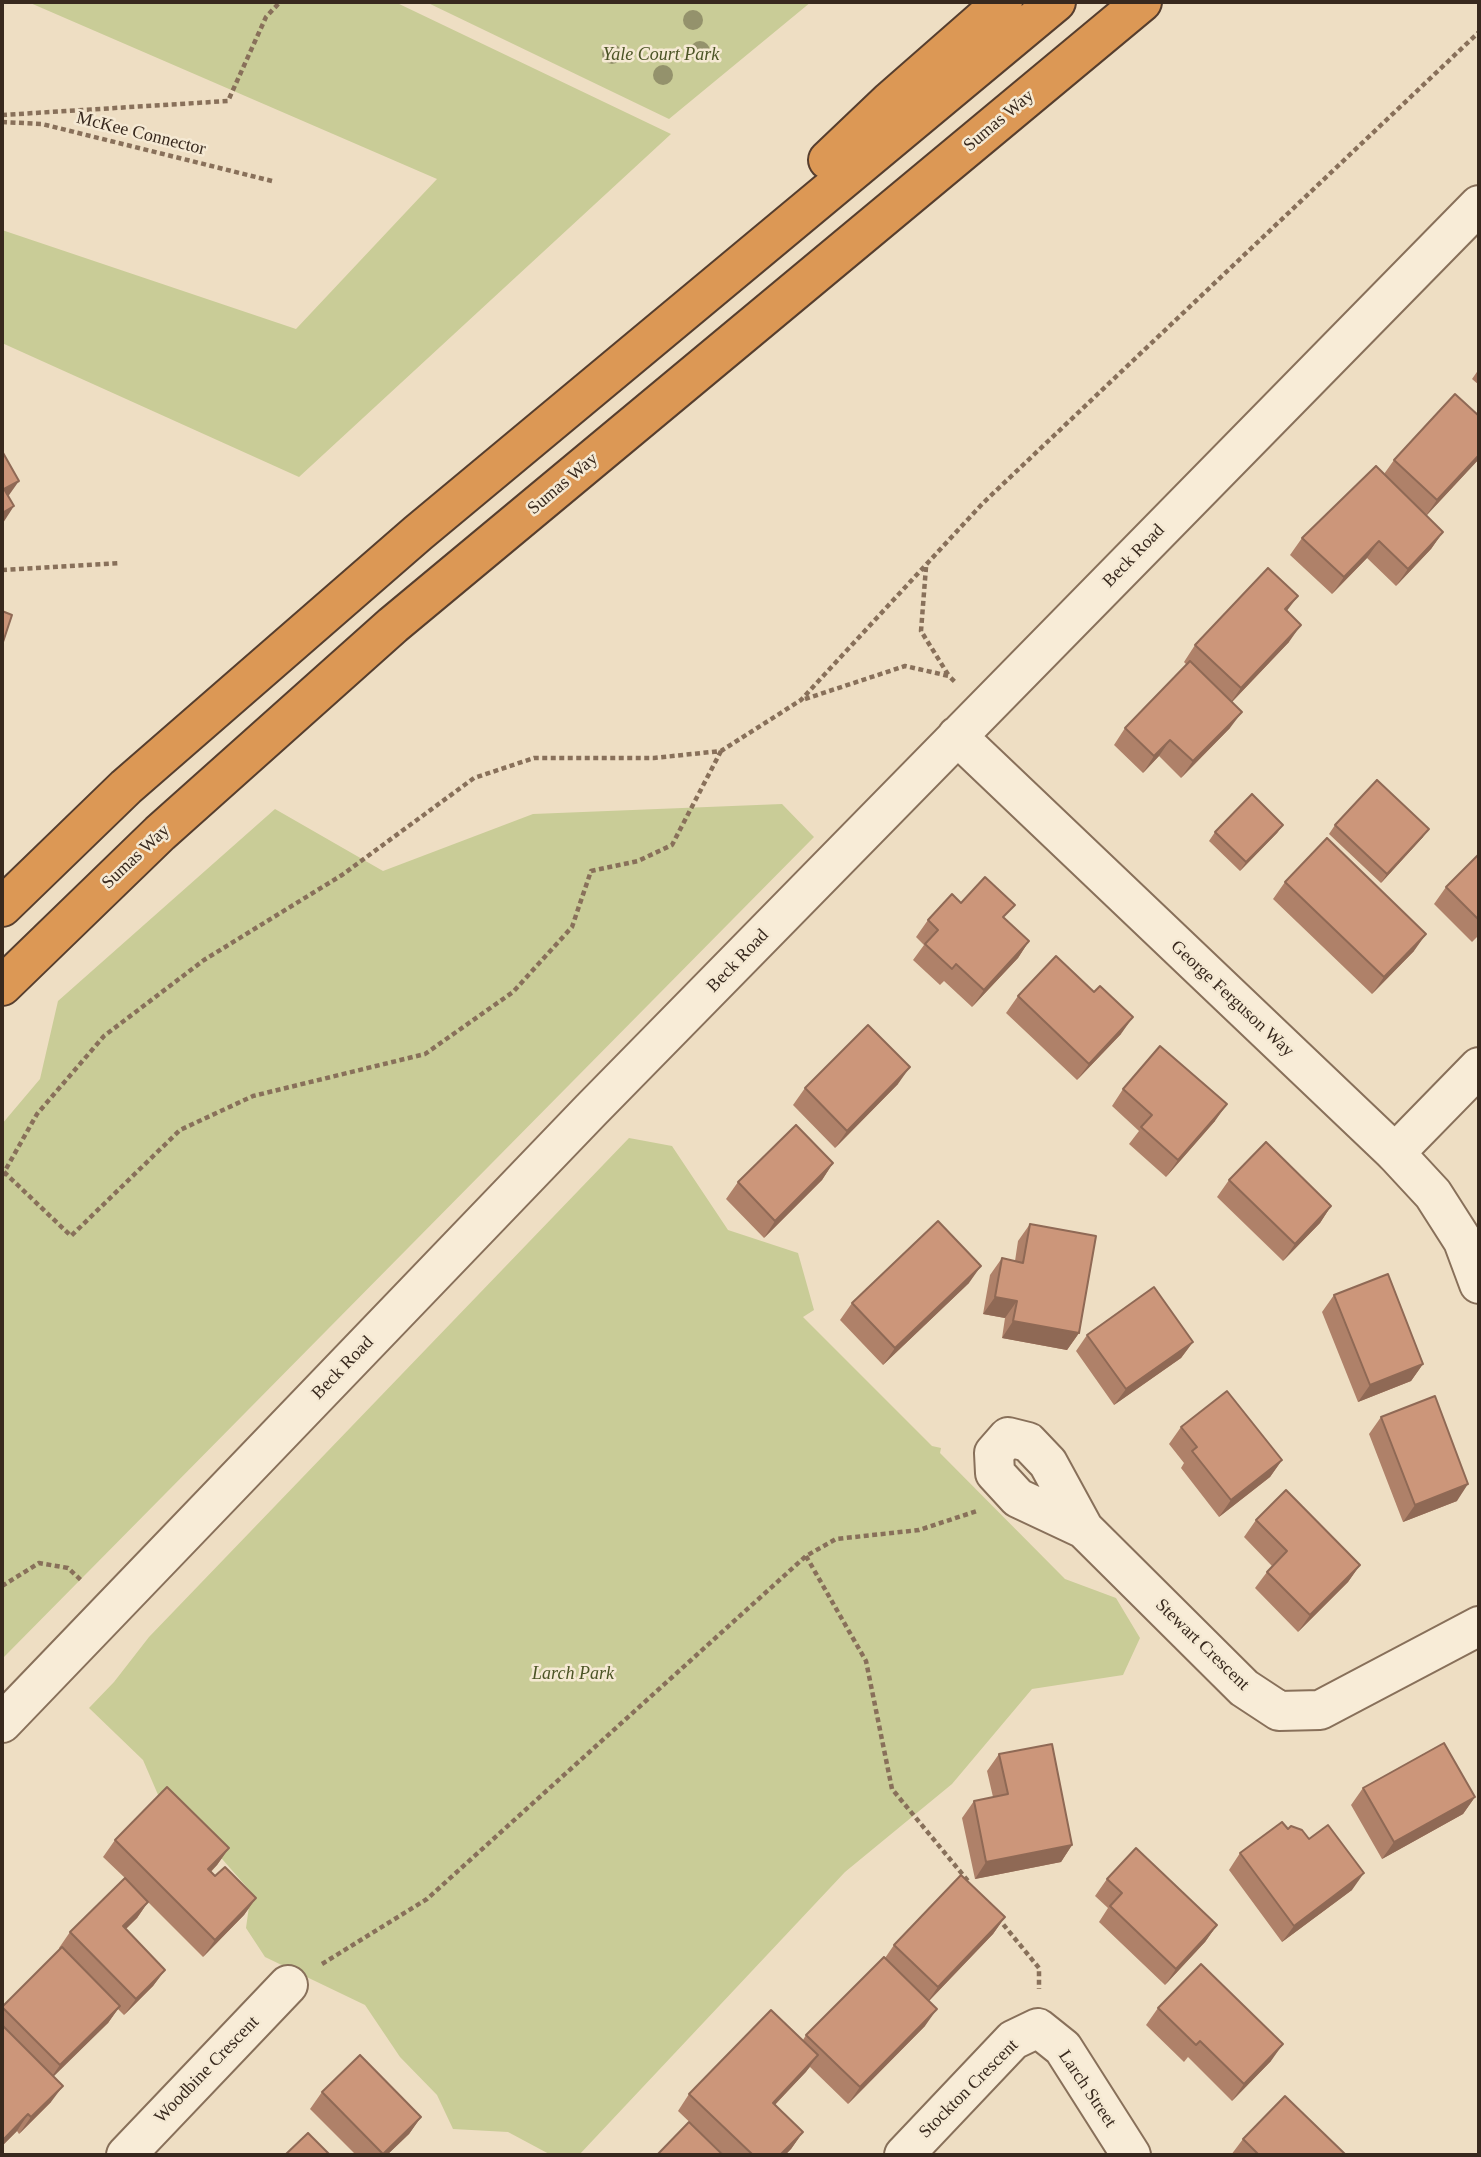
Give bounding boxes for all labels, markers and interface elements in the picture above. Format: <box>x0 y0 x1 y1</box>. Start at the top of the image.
park label: Yale Court Park <box>603 44 719 66</box>
street label: Sumas Way <box>959 85 1039 157</box>
street label: McKee Connector <box>74 107 208 161</box>
street label: Sumas Way <box>523 448 603 520</box>
street label: Beck Road <box>1099 520 1169 592</box>
street label: Sumas Way <box>98 820 174 894</box>
street label: Beck Road <box>703 925 773 997</box>
street label: George Ferguson Way <box>1166 936 1298 1062</box>
street label: Beck Road <box>308 1332 378 1404</box>
street label: Stewart Crescent <box>1150 1595 1254 1695</box>
park label: Larch Park <box>532 1663 614 1685</box>
street label: Woodbine Crescent <box>150 2012 264 2128</box>
street label: Stockton Crescent <box>915 2035 1023 2143</box>
street label: Larch Street <box>1053 2046 1121 2132</box>

